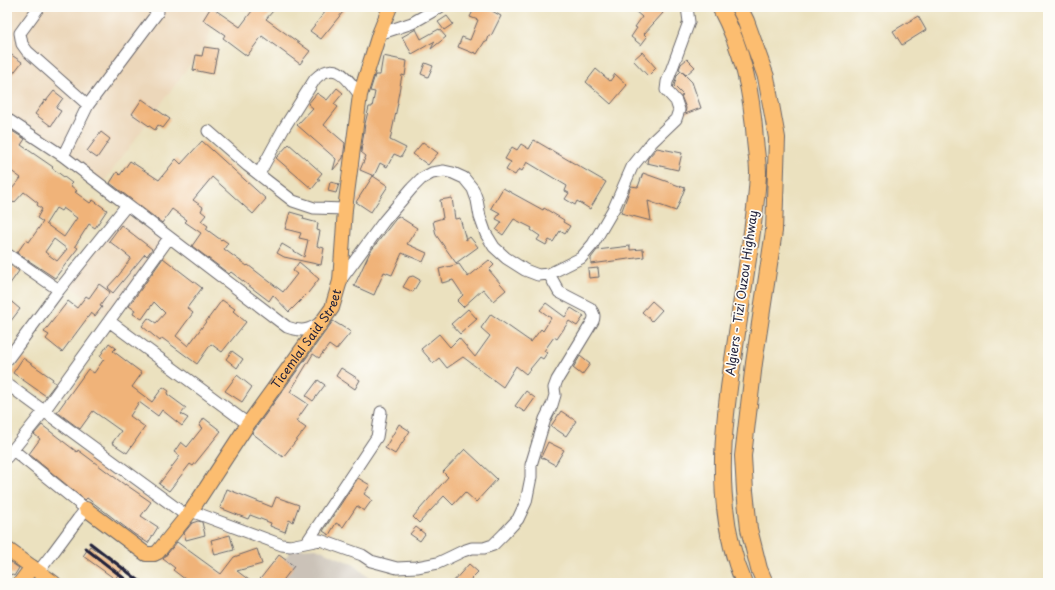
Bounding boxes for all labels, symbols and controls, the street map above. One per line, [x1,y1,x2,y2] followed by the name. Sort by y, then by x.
[720,209,762,377] street label: Algiers - Tizi Ouzou Highway
[266,287,345,392] street label: Ticemlal Said Street

